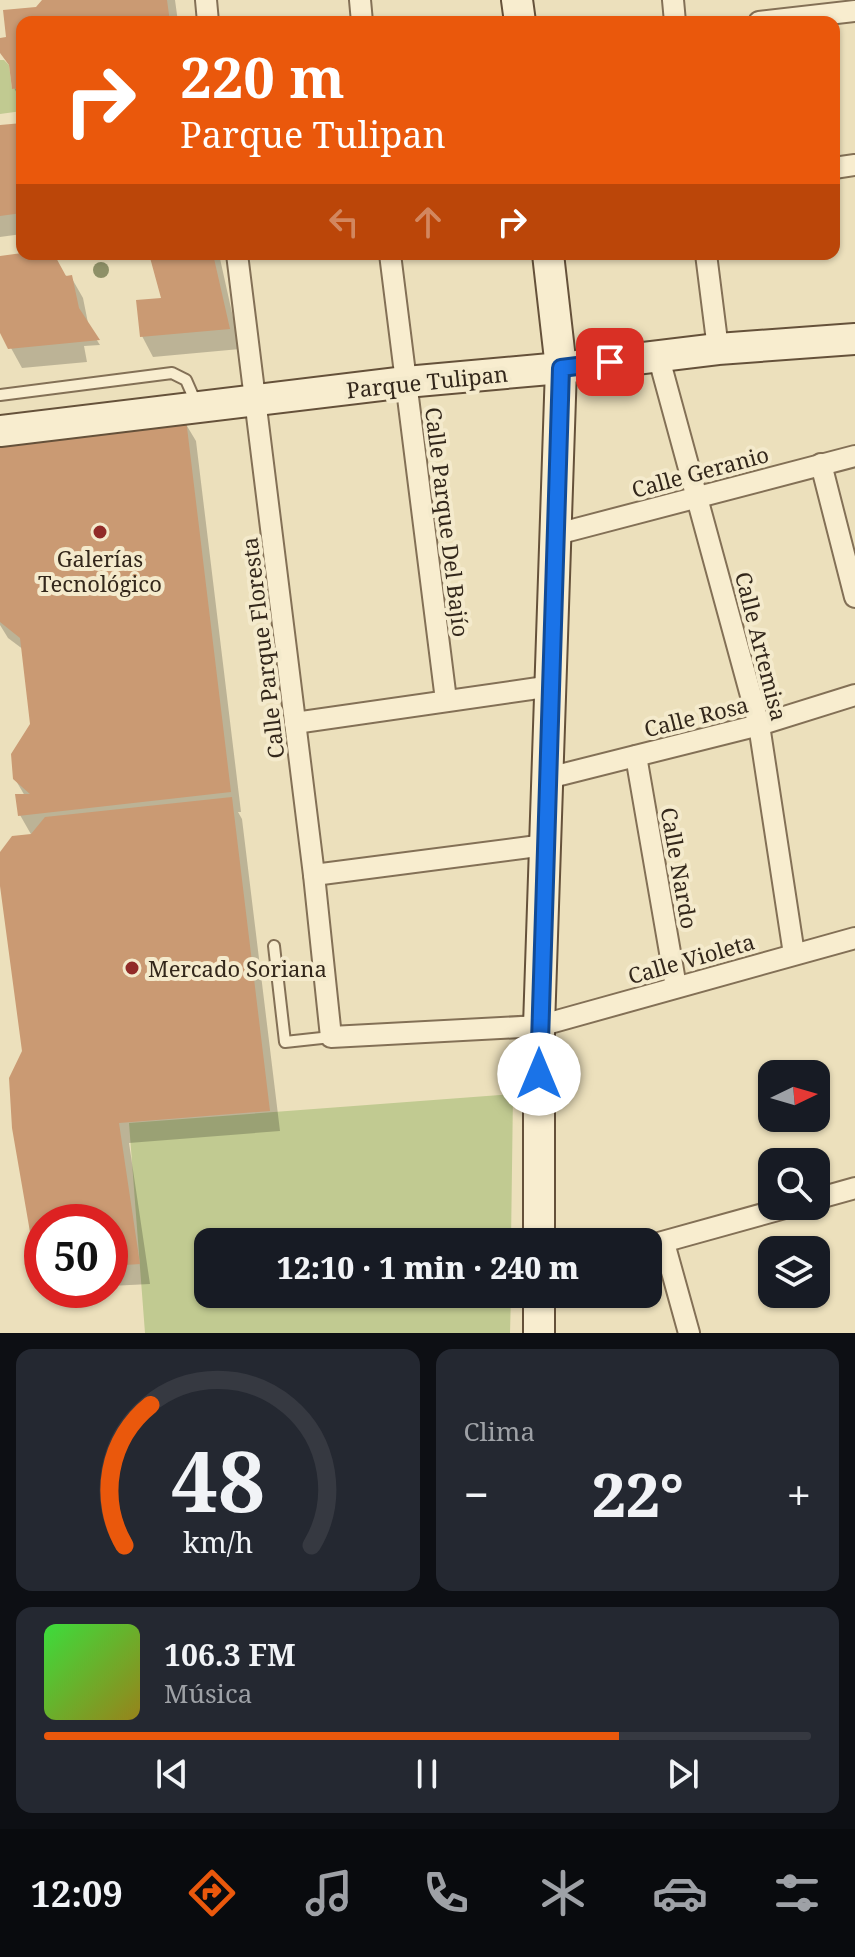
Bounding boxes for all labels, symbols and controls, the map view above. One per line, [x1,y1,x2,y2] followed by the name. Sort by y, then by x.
[180,38,345,114] text: 220 m
[48,48,152,152] icon: right
[180,110,446,159] text: Parque Tulipan
[322,200,366,244] icon: left
[406,200,450,244] icon: ahead
[490,200,534,244] icon: right
[576,328,644,396] pin
[588,340,632,384] icon: arrive
[345,358,509,404] street label: Parque Tulipan
[419,405,477,639] street label: Calle Parque Del Bajío
[628,438,772,504] street label: Calle Geranio
[91,523,109,541] marker: Galerías Tecnológico
[234,536,290,760] street label: Calle Parque Floresta
[38,543,162,598] place label: Galerías Tecnológico
[729,568,795,724] street label: Calle Artemisa
[641,689,751,743] street label: Calle Rosa
[655,805,705,931] street label: Calle Nardo
[624,926,758,990] street label: Calle Violeta
[148,953,327,983] place label: Mercado Soriana
[123,959,141,977] marker: Mercado Soriana
[497,1032,581,1116] position arrow
[758,1060,830,1132] north arrow
[758,1060,830,1308] map controls
[758,1148,830,1220] button: search
[24,1204,128,1308] speed limit sign: 50
[758,1236,830,1308] button: layers
[277,1247,579,1288] text: 12:10 · 1 min · 240 m
[464,1413,535,1449] text: Clima
[171,1423,265,1536] text: 48
[592,1453,684,1535] text: 22°
[464,1464,489,1524] text: −
[786,1464,811,1524] text: +
[183,1522,253,1561] text: km/h
[164,1634,296,1675] text: 106.3 FM
[164,1675,252,1711] text: Música
[150,1752,194,1796] icon: previous
[405,1752,449,1796] icon: pause
[661,1752,705,1796] icon: next
[184,1865,240,1921] icon: directions
[301,1865,357,1921] icon: music
[418,1865,474,1921] icon: phone
[535,1865,591,1921] icon: climate
[652,1865,708,1921] icon: car
[769,1865,825,1921] icon: filters
[30,1869,123,1918] text: 12:09

